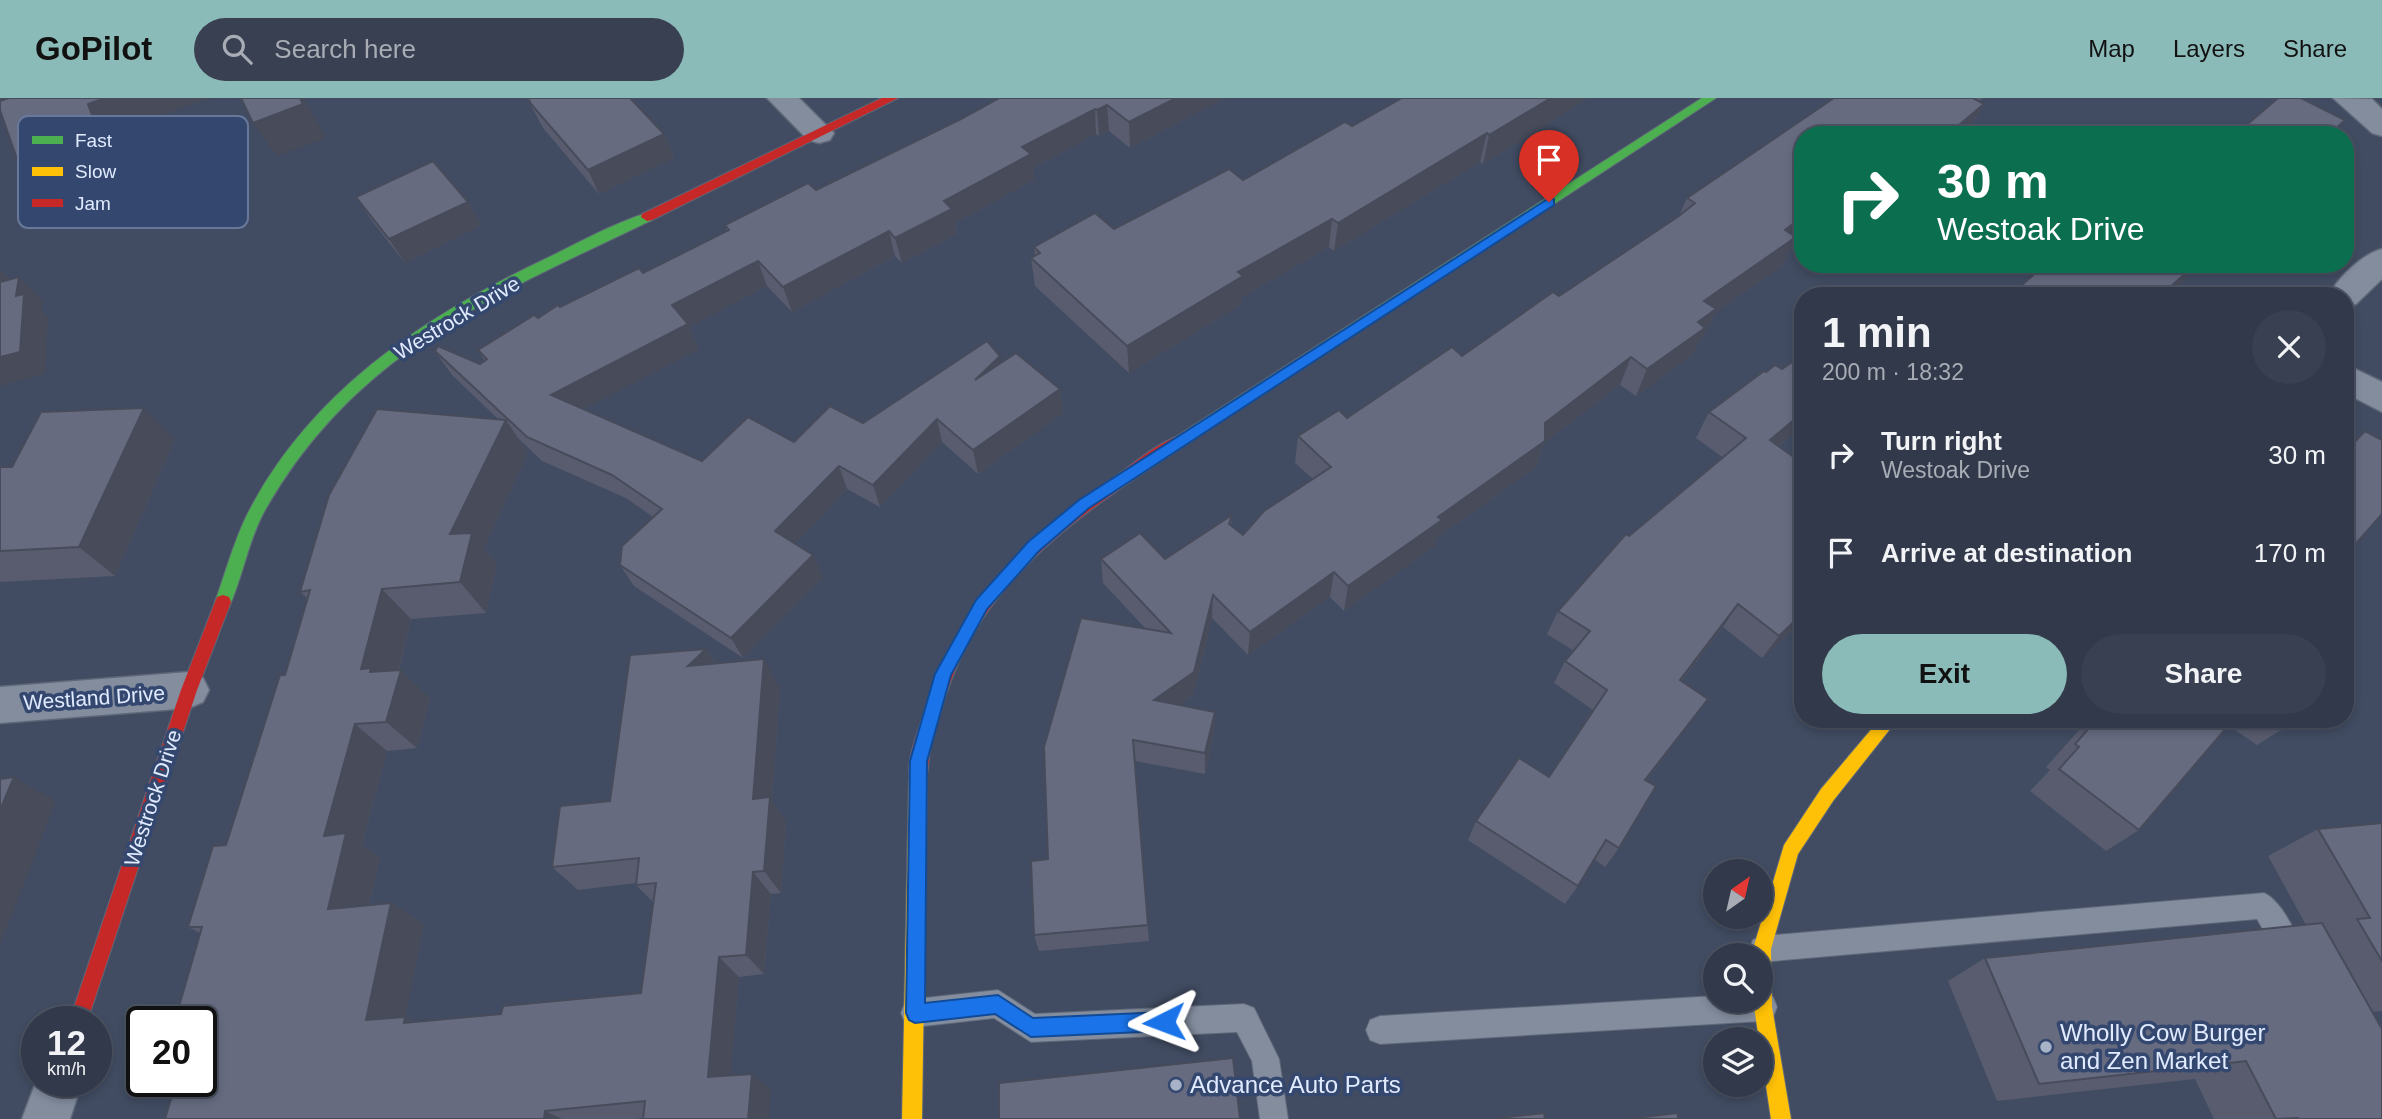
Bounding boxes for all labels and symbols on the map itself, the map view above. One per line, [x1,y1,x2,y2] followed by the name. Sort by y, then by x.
[18,116,248,228] legend
[75,130,113,151] text: Fast
[1519,130,1579,202] pin
[75,161,116,182] text: Slow
[75,193,111,214] text: Jam
[390,271,524,364] street label: Westrock Drive
[22,681,166,714] street label: Westland Drive
[120,727,185,869] street label: Westrock Drive
[1703,859,1773,929] north arrow
[1127,985,1201,1059] position arrow
[126,1006,217,1097] speed limit sign: 20
[2060,1019,2265,1074] place label: Wholly Cow Burger and Zen Market
[2038,1039,2054,1055] marker: Wholly Cow Burger and Zen Market
[1190,1071,1401,1098] place label: Advance Auto Parts
[1168,1077,1184,1093] marker: Advance Auto Parts

